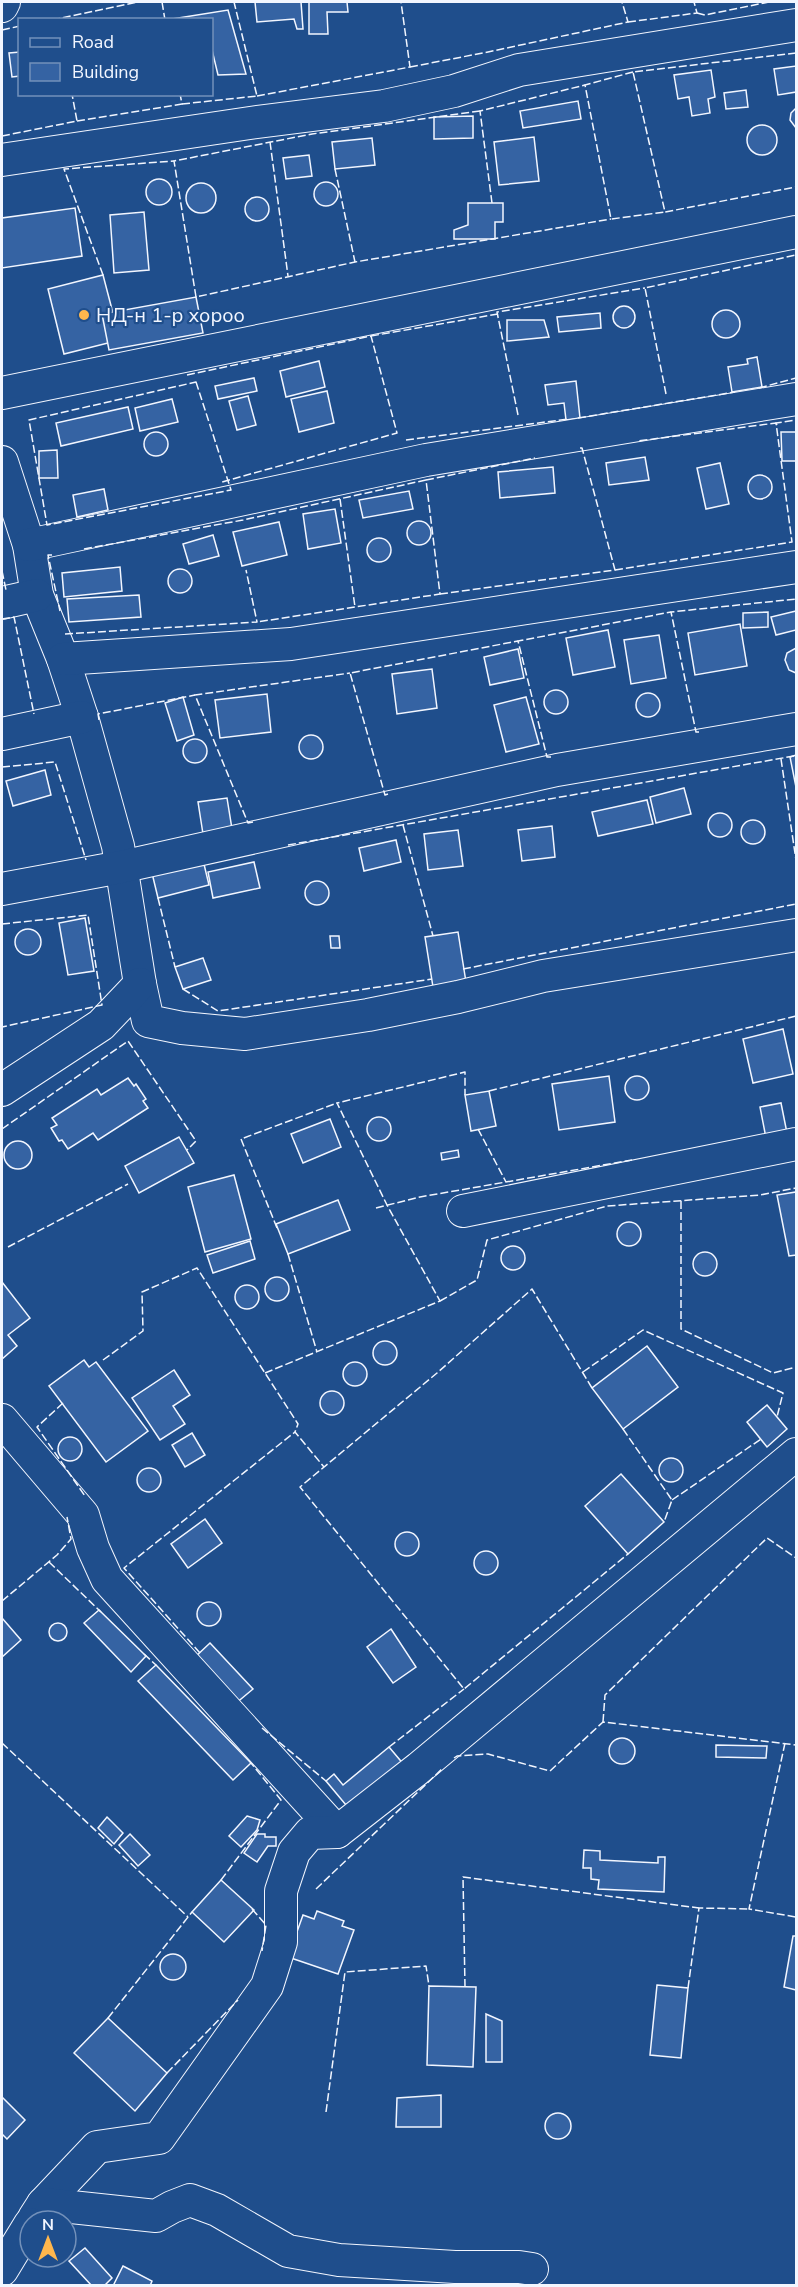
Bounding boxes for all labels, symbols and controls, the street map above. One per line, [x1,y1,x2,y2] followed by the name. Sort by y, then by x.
[18,18,213,96] legend
[72,30,114,54] text: Road
[72,60,139,84] text: Building
[96,302,245,329] place label: НД-н 1-р хороо
[77,308,91,322] marker: НД-н 1-р хороо
[18,2209,78,2269] north arrow
[42,2214,54,2236] text: N

